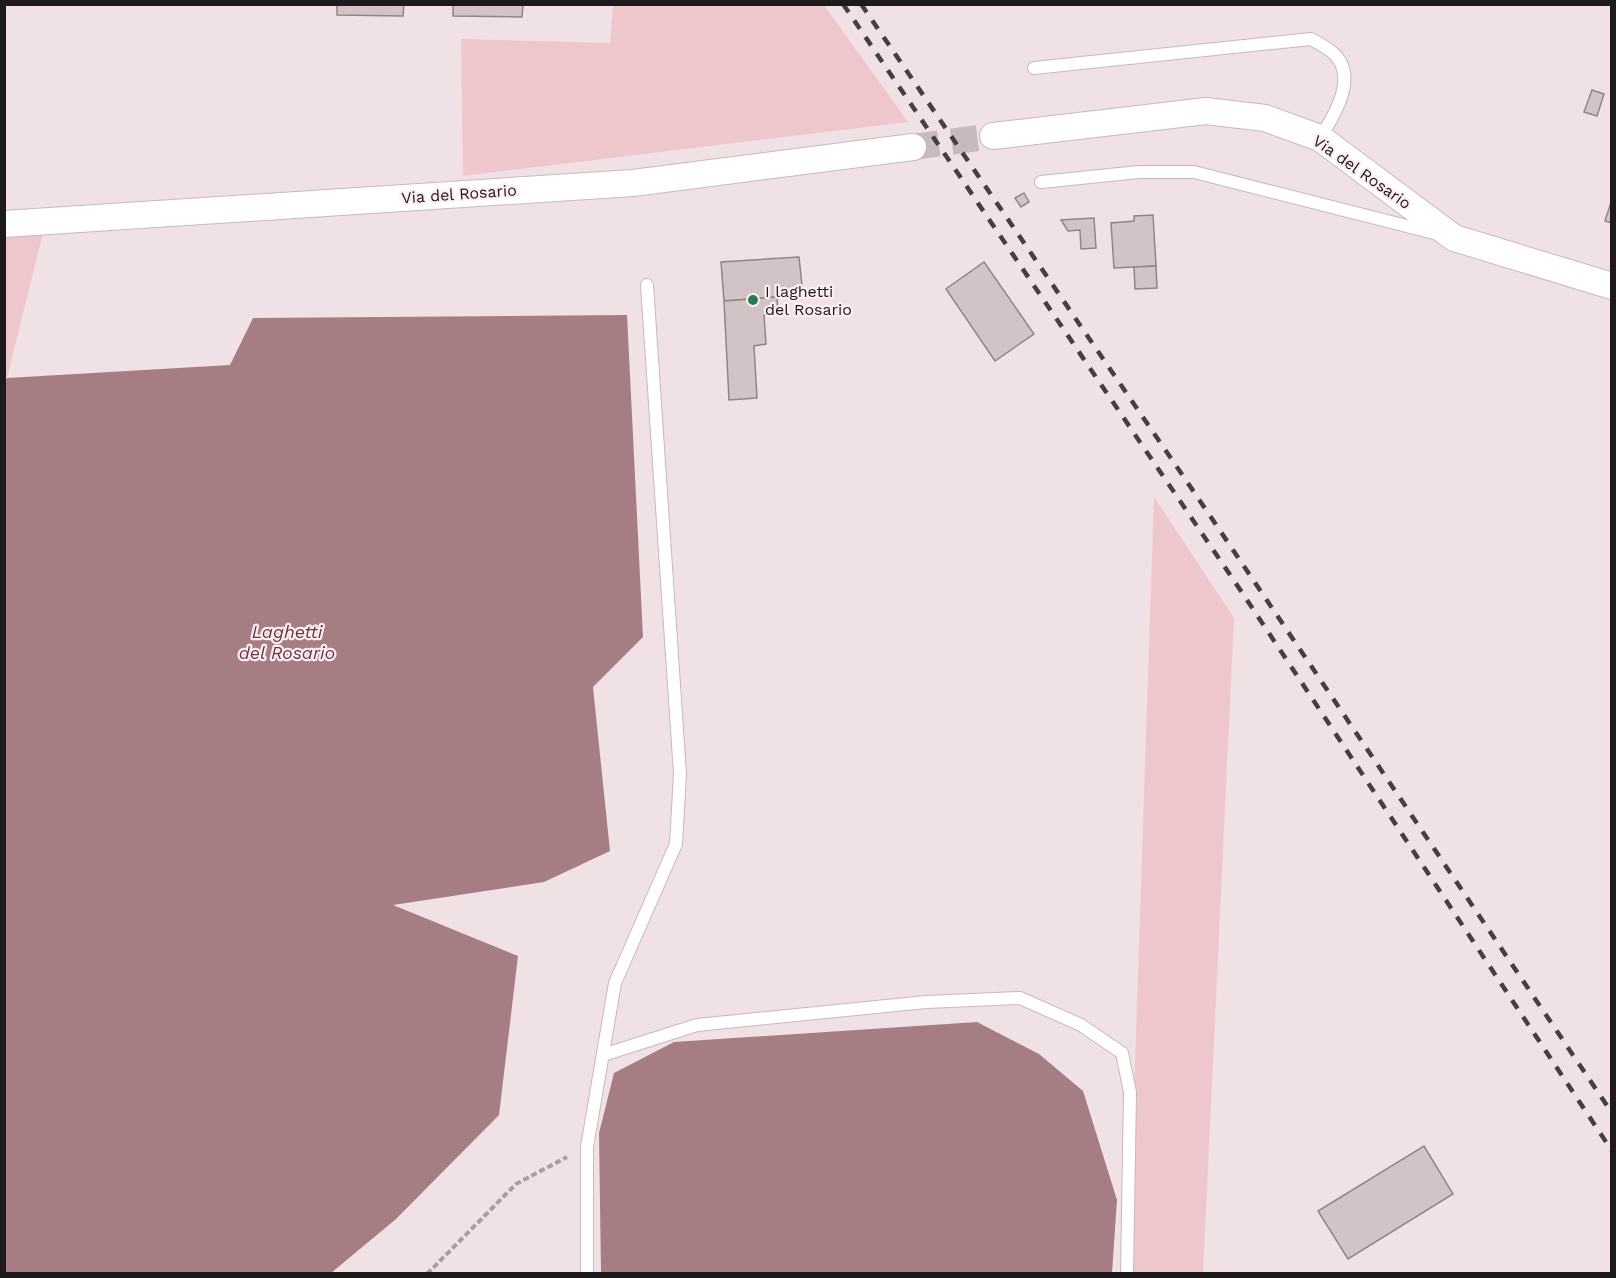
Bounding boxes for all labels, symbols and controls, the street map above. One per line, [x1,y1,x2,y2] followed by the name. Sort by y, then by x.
[1309,131,1415,213] street label: Via del Rosario
[401,180,517,208] street label: Via del Rosario
[765,282,852,319] place label: I laghetti del Rosario
[746,293,760,307] marker: I laghetti del Rosario
[239,621,335,663] water label: Laghetti del Rosario

